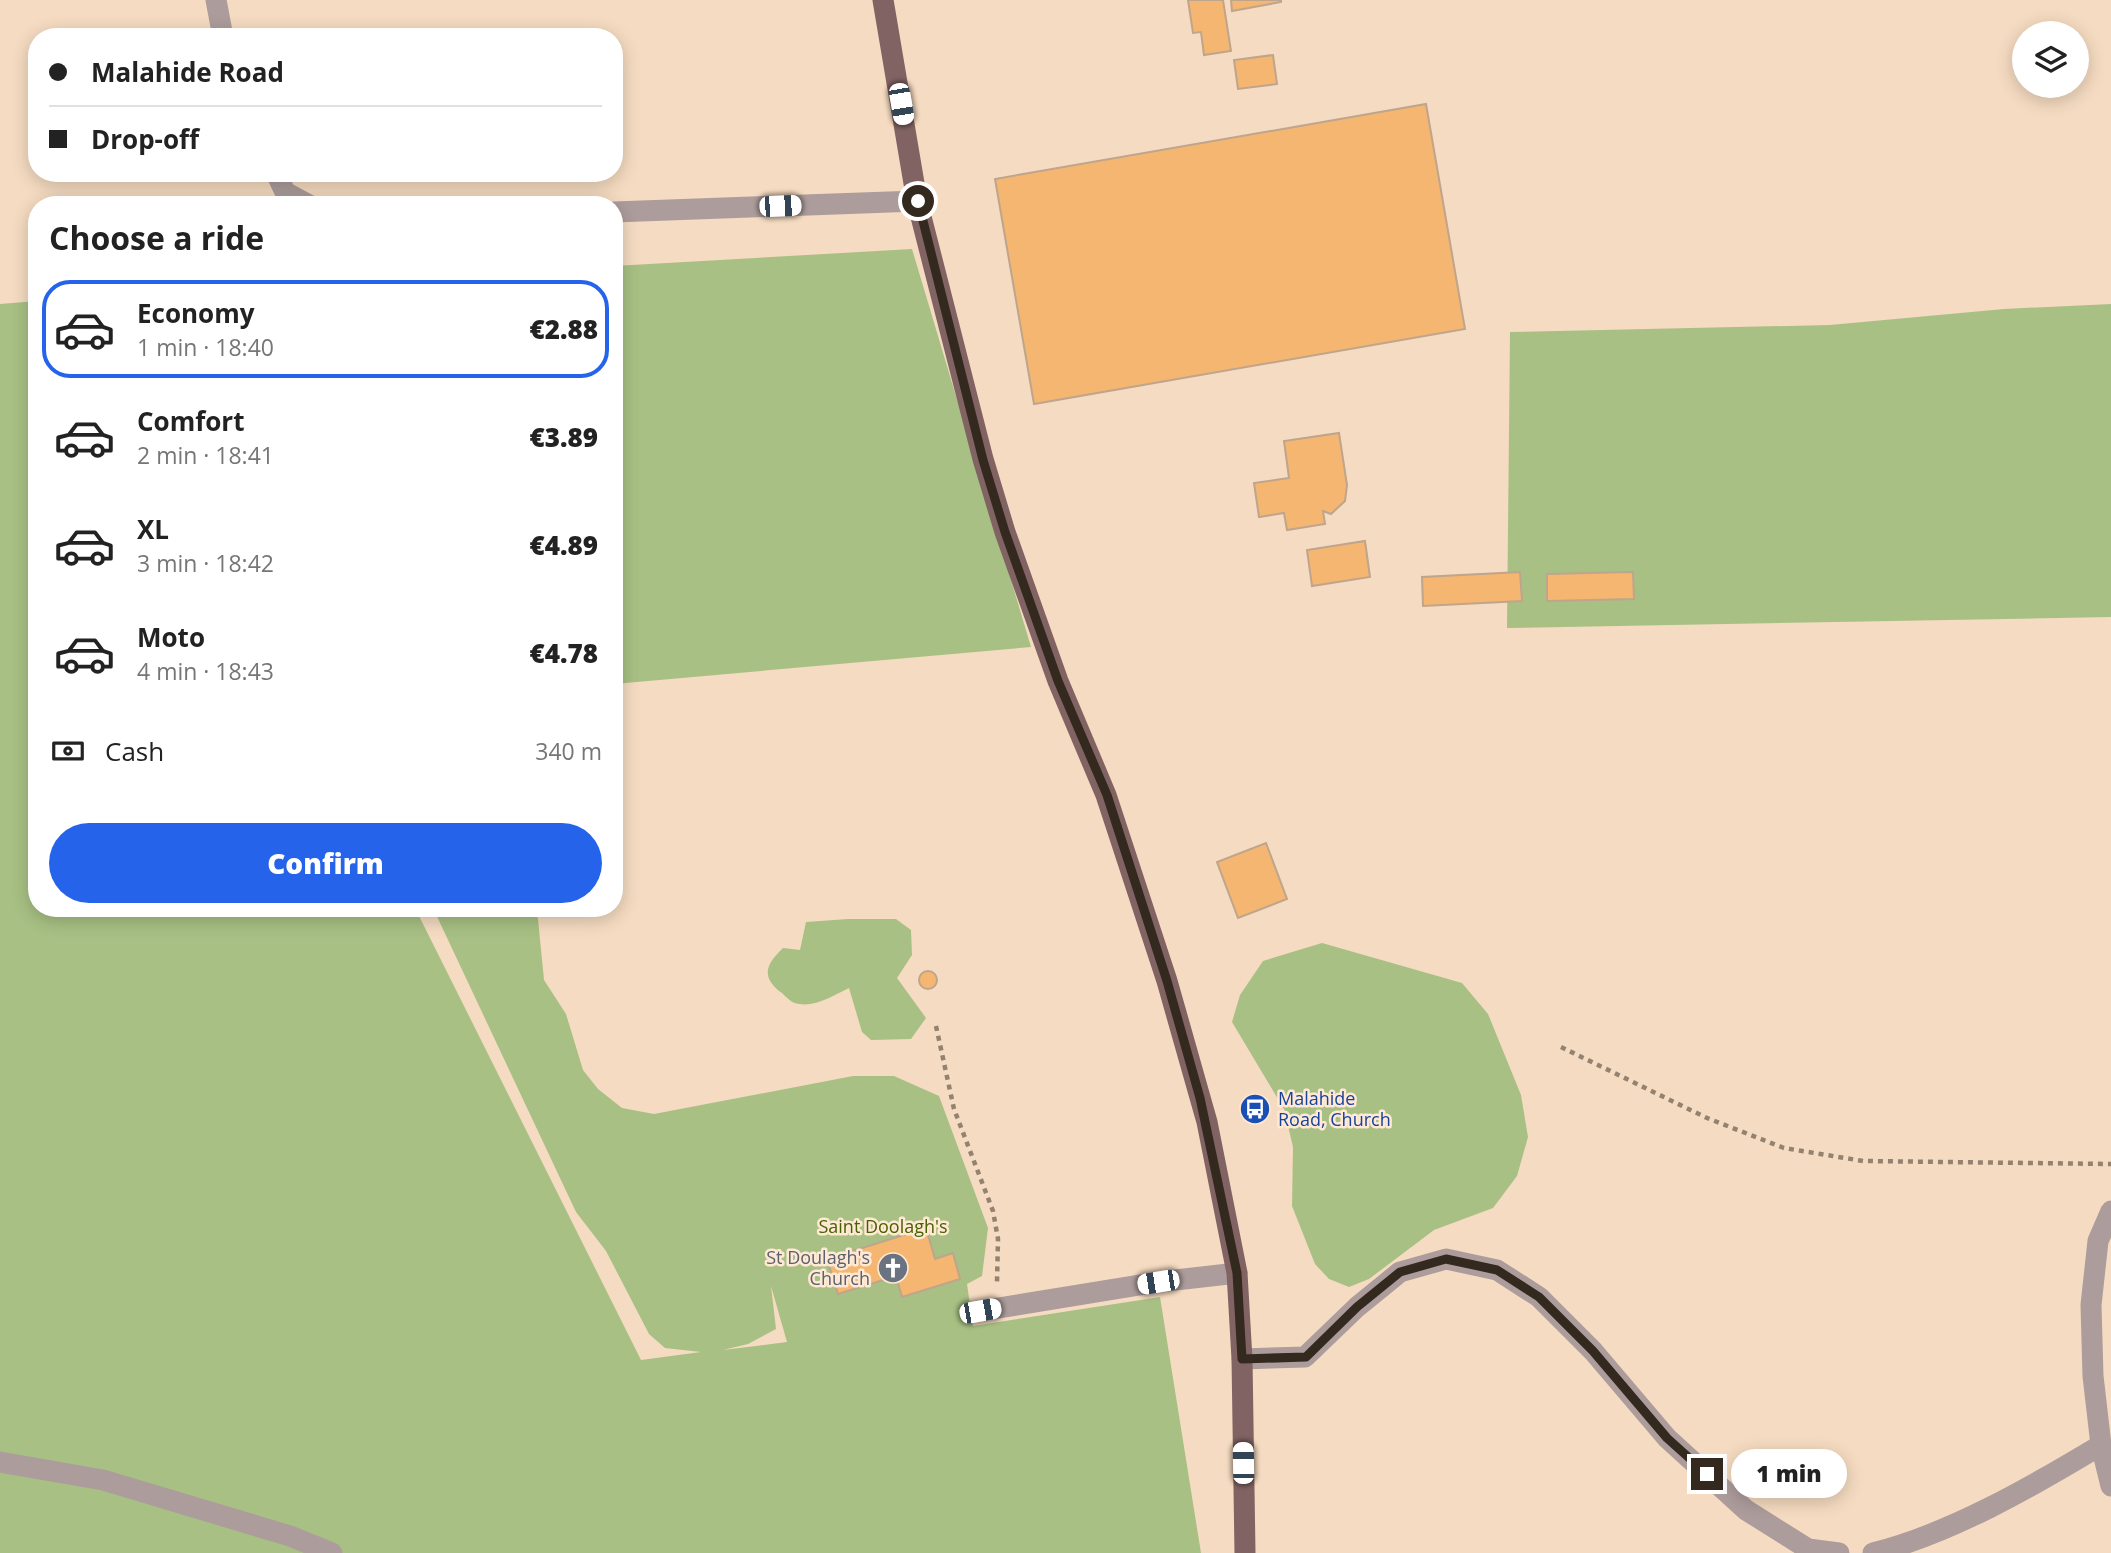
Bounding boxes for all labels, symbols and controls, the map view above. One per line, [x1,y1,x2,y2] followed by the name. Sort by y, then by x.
[2012,21,2089,98] map controls
[2012,21,2089,98] button: layers
[91,54,284,90] text: Malahide Road
[888,81,915,127] car
[91,121,199,157] text: Drop-off
[902,185,934,217] route start
[759,195,802,217] car
[49,216,264,259] text: Choose a ride
[137,295,255,331] text: Economy
[53,298,116,361] icon: car
[530,311,598,347] text: €2.88
[137,331,274,363] text: 1 min · 18:40
[137,403,244,439] text: Comfort
[53,406,116,469] icon: car
[530,419,598,455] text: €3.89
[137,439,274,471] text: 2 min · 18:41
[137,511,169,547] text: XL
[53,514,116,577] icon: car
[530,527,598,563] text: €4.89
[137,547,274,579] text: 3 min · 18:42
[137,619,205,655] text: Moto
[53,622,116,685] icon: car
[530,635,598,671] text: €4.78
[137,655,274,687] text: 4 min · 18:43
[49,732,87,770] icon: cash
[105,733,164,769] text: Cash
[535,735,602,767] text: 340 m
[49,823,602,903] button: Confirm
[1278,1086,1391,1131] place label: Malahide Road, Church
[1238,1092,1272,1126] bus stop icon: Malahide Road, Church
[818,1214,948,1238] park label: Saint Doolagh's
[766,1245,870,1290] place label: St Doulagh's Church
[876,1251,910,1285] church icon: St Doulagh's Church
[1136,1268,1181,1296] car
[958,1297,1003,1325] car
[1233,1442,1254,1484] car
[1732,1450,1847,1498] callout: 1 min
[1756,1457,1822,1489] text: 1 min
[1691,1458,1723,1490] route end

